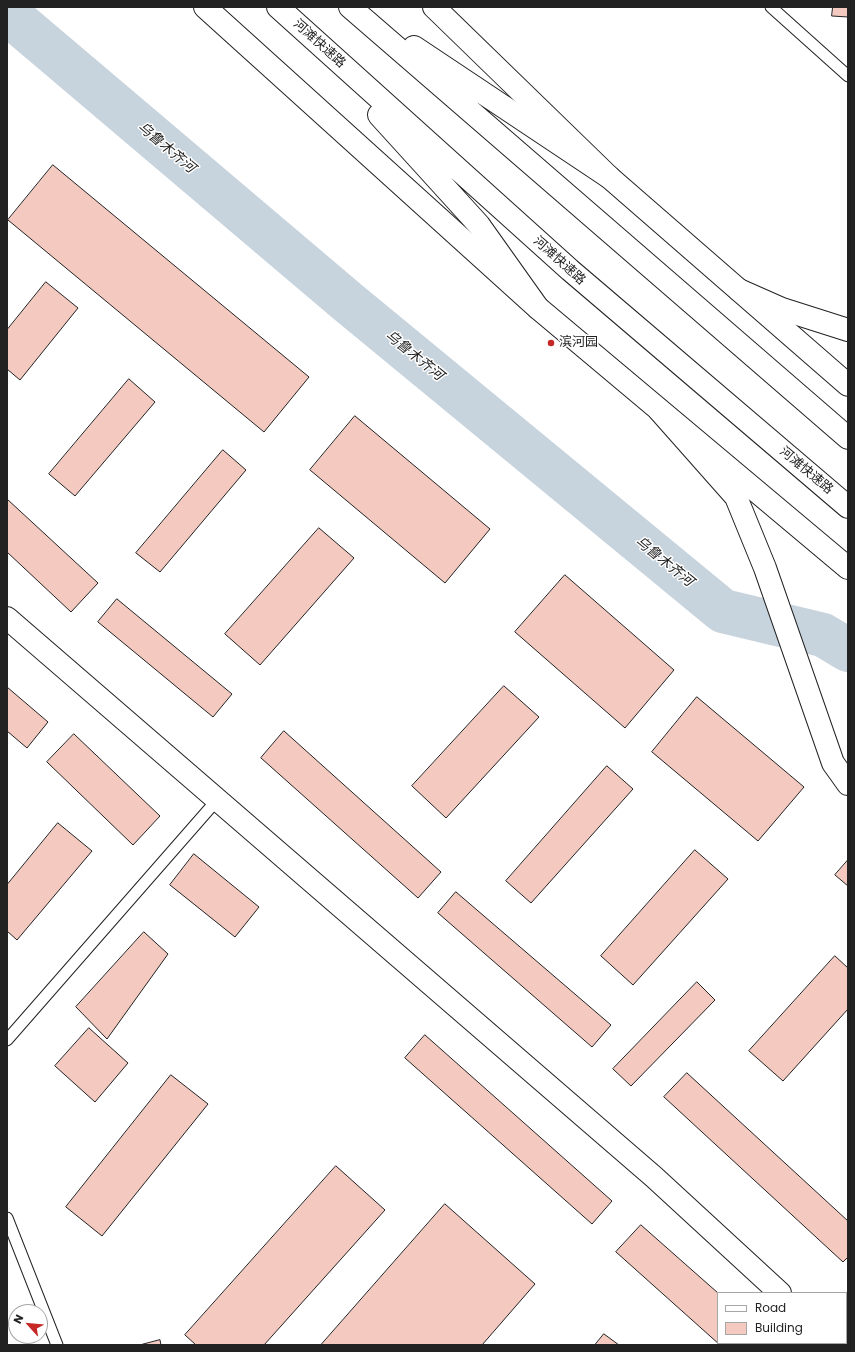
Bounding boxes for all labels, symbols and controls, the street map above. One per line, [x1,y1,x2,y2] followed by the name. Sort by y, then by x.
[290,16,348,72] street label: 河滩快速路
[134,119,198,177] water label: 乌鲁木齐河
[530,233,588,289] street label: 河滩快速路
[382,327,446,385] water label: 乌鲁木齐河
[559,335,598,351] place label: 滨河园
[546,338,556,348] marker: 滨河园
[776,444,836,498] street label: 河滩快速路
[632,533,696,591] water label: 乌鲁木齐河
[717,1292,847,1344] legend
[755,1299,786,1316] text: Road
[8,1304,48,1344] north arrow
[9,1312,27,1326] text: N
[755,1319,803,1336] text: Building

